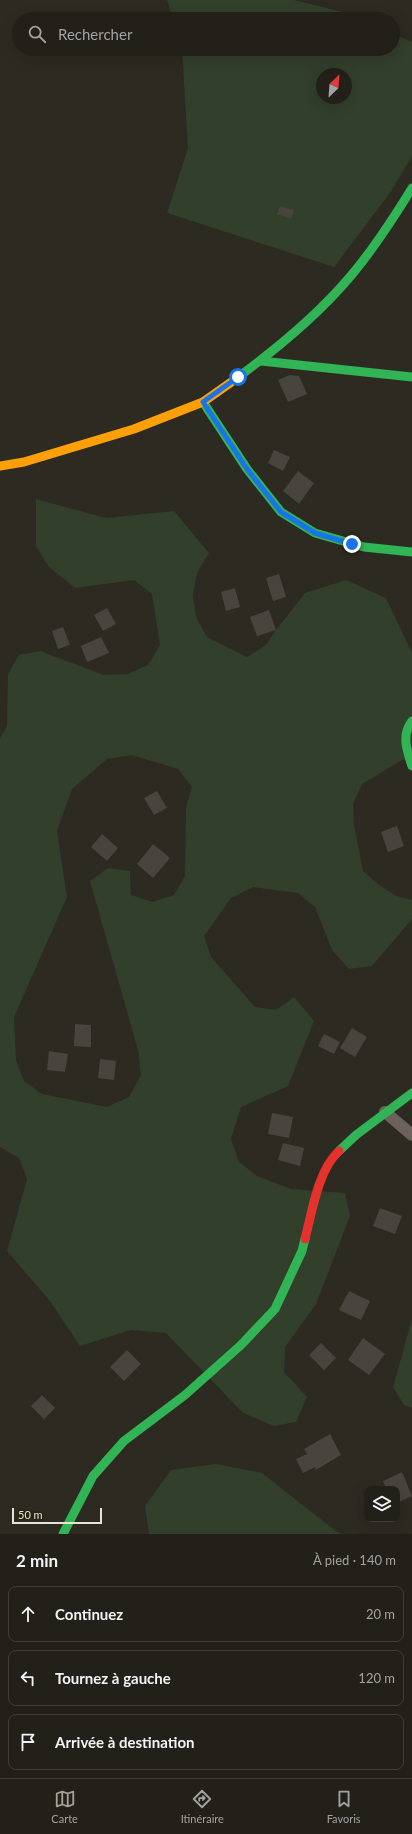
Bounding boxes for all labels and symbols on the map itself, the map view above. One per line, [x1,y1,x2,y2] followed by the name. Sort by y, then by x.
[316,68,352,104] north arrow
[229,368,247,386] route start
[343,535,361,553] route end
[12,1506,102,1525] scale bar

